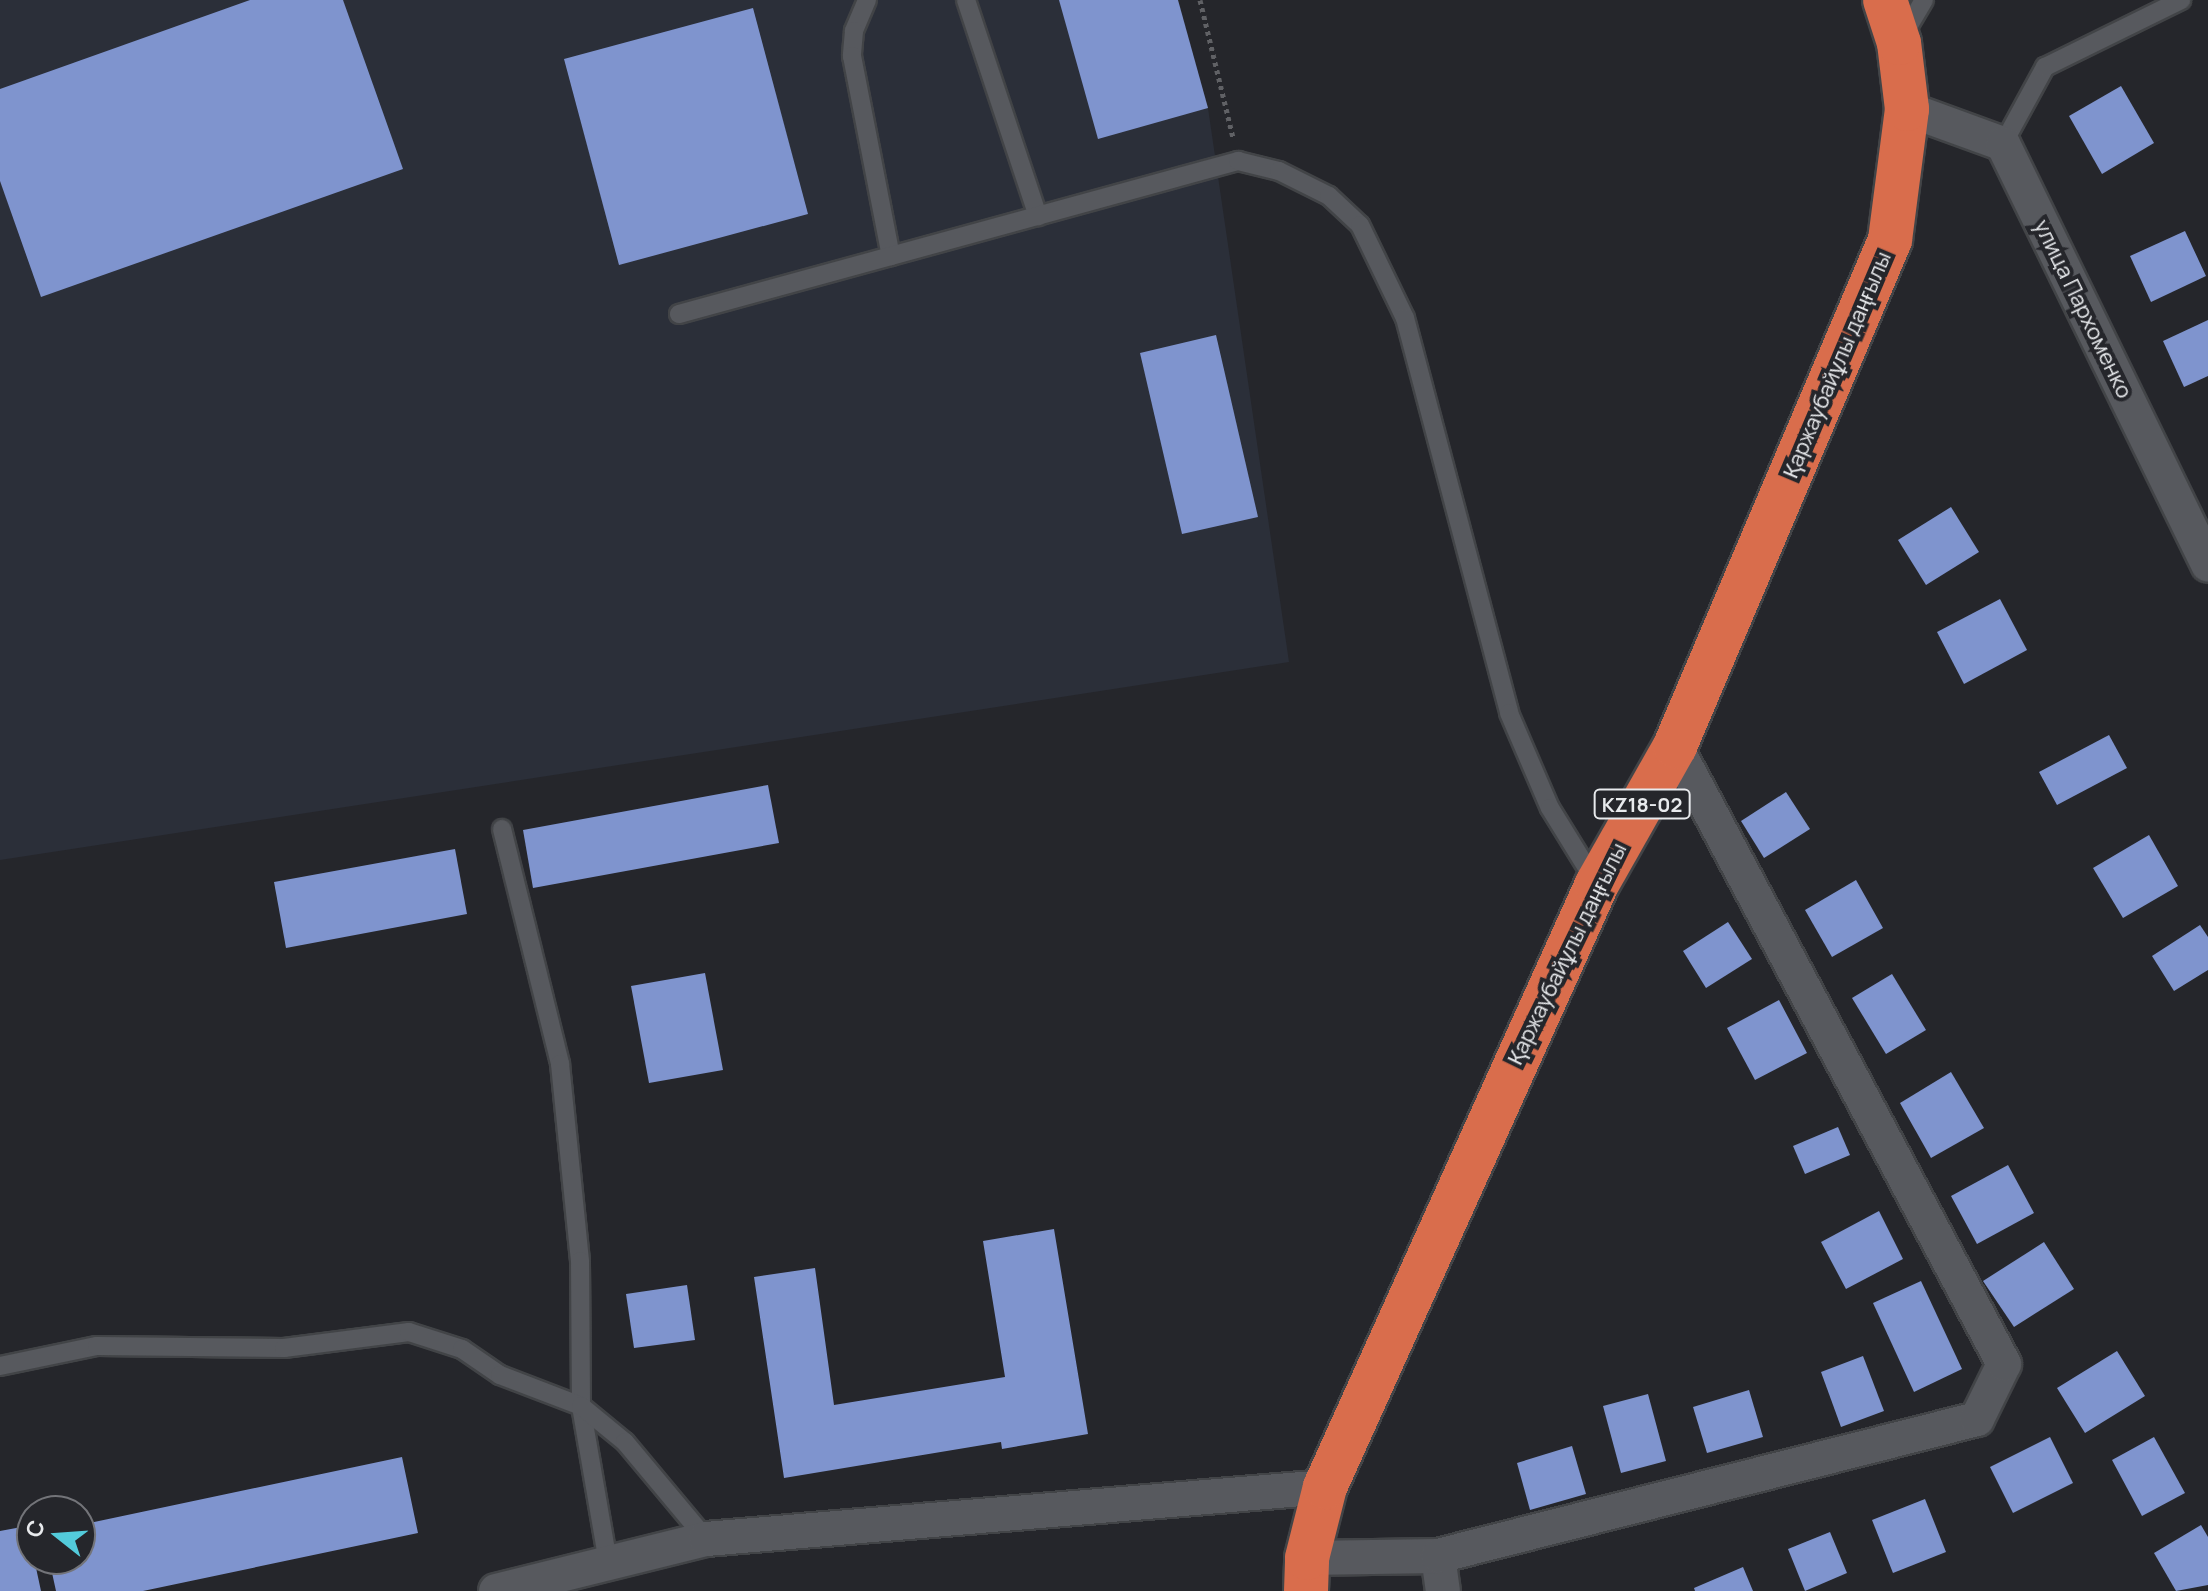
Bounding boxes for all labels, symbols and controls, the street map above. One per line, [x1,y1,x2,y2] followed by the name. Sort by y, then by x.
[2028,215,2138,403] street label: улица Пархоменко
[1777,248,1897,482] street label: Қаржаубайұлы даңғылы
[1592,788,1692,820] road number: KZ18-02
[1502,839,1632,1069] street label: Қаржаубайұлы даңғылы
[16,1495,96,1575] north arrow
[18,1516,52,1541] text: С

